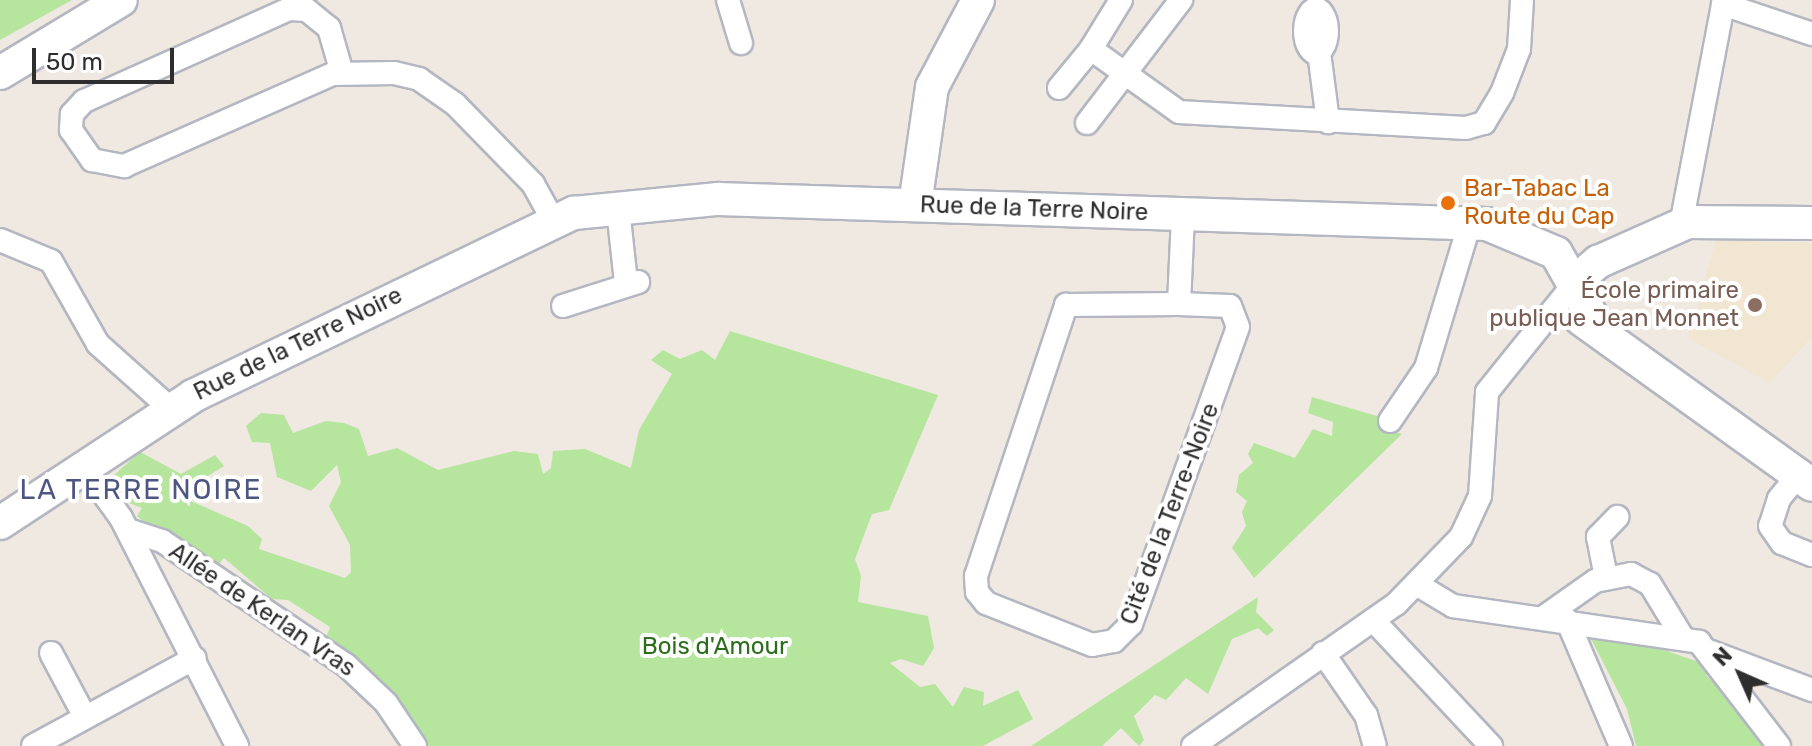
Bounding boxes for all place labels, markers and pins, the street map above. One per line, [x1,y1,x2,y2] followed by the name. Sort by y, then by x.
[1464,175,1615,231] place label: Bar-Tabac La Route du Cap
[1439,194,1457,212] marker: Bar-Tabac La Route du Cap
[1489,277,1739,333] place label: École primaire publique Jean Monnet
[1746,296,1764,314] marker: École primaire publique Jean Monnet

